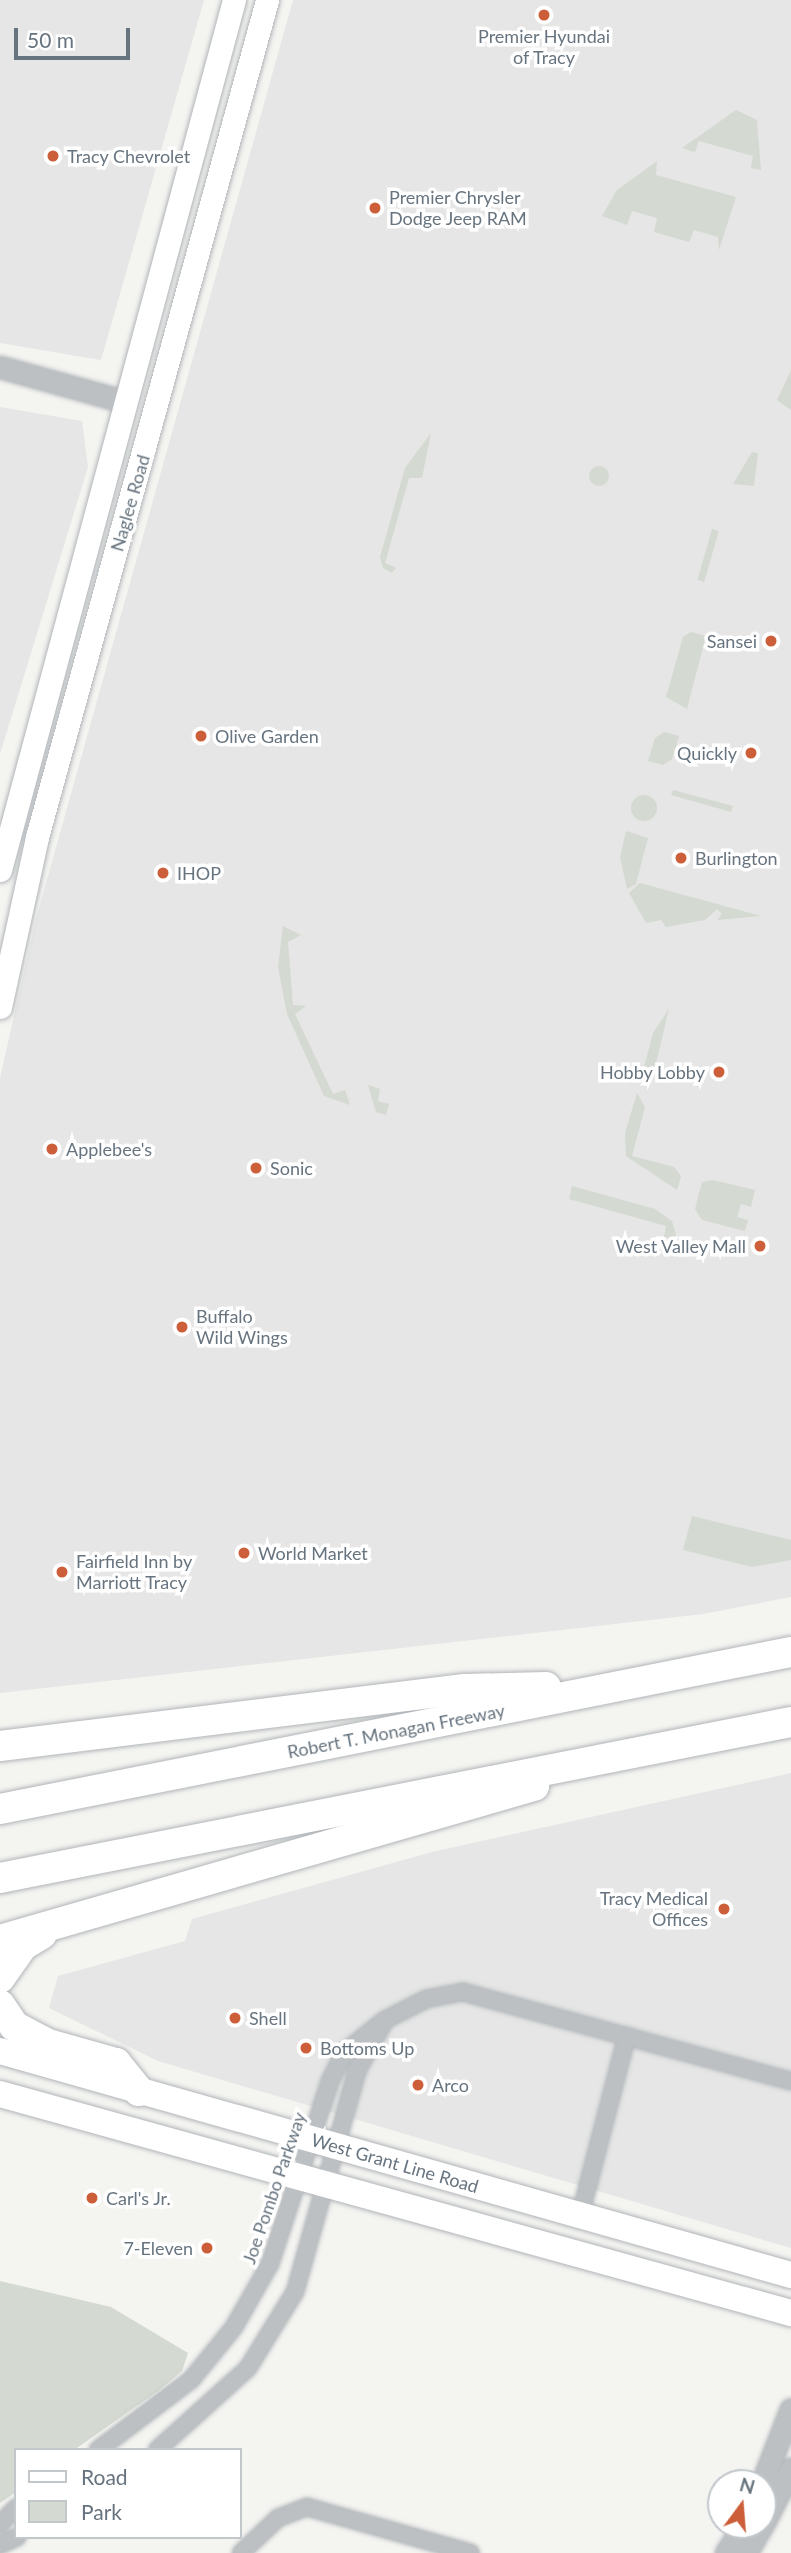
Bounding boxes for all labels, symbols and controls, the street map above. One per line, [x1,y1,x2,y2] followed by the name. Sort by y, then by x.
[536,7,552,23] marker: Premier Hyundai of Tracy
[18,14,133,58] scale bar
[478,26,610,68] place label: Premier Hyundai of Tracy
[27,27,74,52] text: 50 m
[67,145,191,167] place label: Tracy Chevrolet
[45,148,61,164] marker: Tracy Chevrolet
[389,187,527,230] place label: Premier Chrysler Dodge Jeep RAM
[367,200,383,216] marker: Premier Chrysler Dodge Jeep RAM
[106,452,154,554] street label: Naglee Road
[707,630,757,652] place label: Sansei
[763,633,779,649] marker: Sansei
[215,725,319,747] place label: Olive Garden
[193,728,209,744] marker: Olive Garden
[677,742,737,764] place label: Quickly
[743,745,759,761] marker: Quickly
[695,847,778,869] place label: Burlington
[673,850,689,866] marker: Burlington
[177,862,221,884] place label: IHOP
[155,865,171,881] marker: IHOP
[600,1061,705,1083] place label: Hobby Lobby
[711,1064,727,1080] marker: Hobby Lobby
[66,1138,152,1160] place label: Applebee's
[44,1141,60,1157] marker: Applebee's
[270,1157,313,1179] place label: Sonic
[248,1160,264,1176] marker: Sonic
[615,1235,746,1257] place label: West Valley Mall
[752,1238,768,1254] marker: West Valley Mall
[196,1306,288,1348] place label: Buffalo Wild Wings
[174,1319,190,1335] marker: Buffalo Wild Wings
[258,1542,368,1564] place label: World Market
[236,1545,252,1561] marker: World Market
[76,1551,192,1594] place label: Fairfield Inn by Marriott Tracy
[54,1564,70,1580] marker: Fairfield Inn by Marriott Tracy
[285,1699,507,1763] street label: Robert T. Monagan Freeway
[599,1888,708,1930] place label: Tracy Medical Offices
[714,1899,734,1919] marker: Tracy Medical Offices
[249,2007,287,2029] place label: Shell
[227,2010,243,2026] marker: Shell
[320,2037,414,2059] place label: Bottoms Up
[298,2040,314,2056] marker: Bottoms Up
[432,2074,469,2096] place label: Arco
[410,2077,426,2093] marker: Arco
[238,2109,310,2267] street label: Joe Pombo Parkway
[309,2129,481,2197] street label: West Grant Line Road
[106,2187,171,2209] place label: Carl's Jr.
[84,2190,100,2206] marker: Carl's Jr.
[123,2237,193,2259] place label: 7-Eleven
[199,2240,215,2256] marker: 7-Eleven
[14,2448,242,2539] legend
[81,2464,128,2489] text: Road
[707,2469,777,2539] north arrow
[737,2472,758,2498] text: N
[81,2499,122,2524] text: Park

